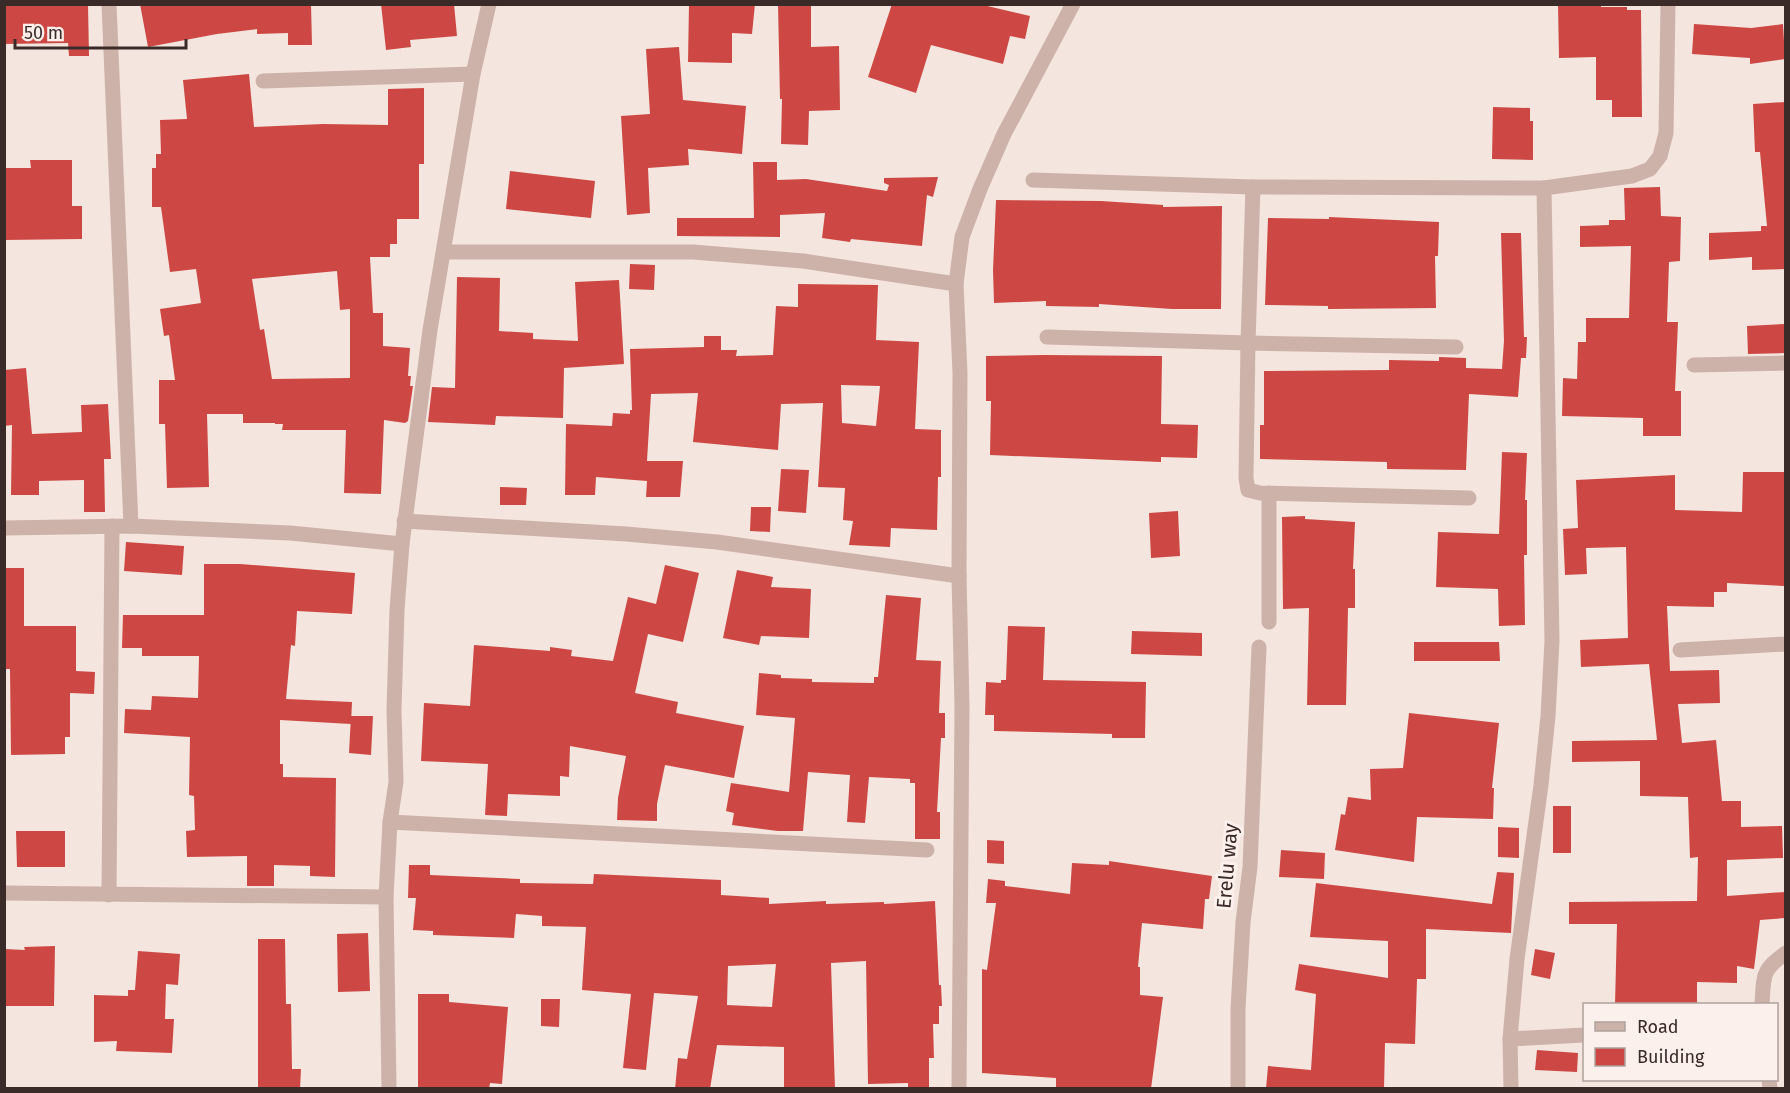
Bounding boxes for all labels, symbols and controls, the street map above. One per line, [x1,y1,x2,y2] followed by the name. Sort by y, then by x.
[15,12,186,50] scale bar
[24,22,63,44] text: 50 m
[1211,822,1243,910] street label: Erelu way
[1583,1003,1778,1081] legend
[1637,1016,1679,1038] text: Road
[1637,1046,1705,1068] text: Building

